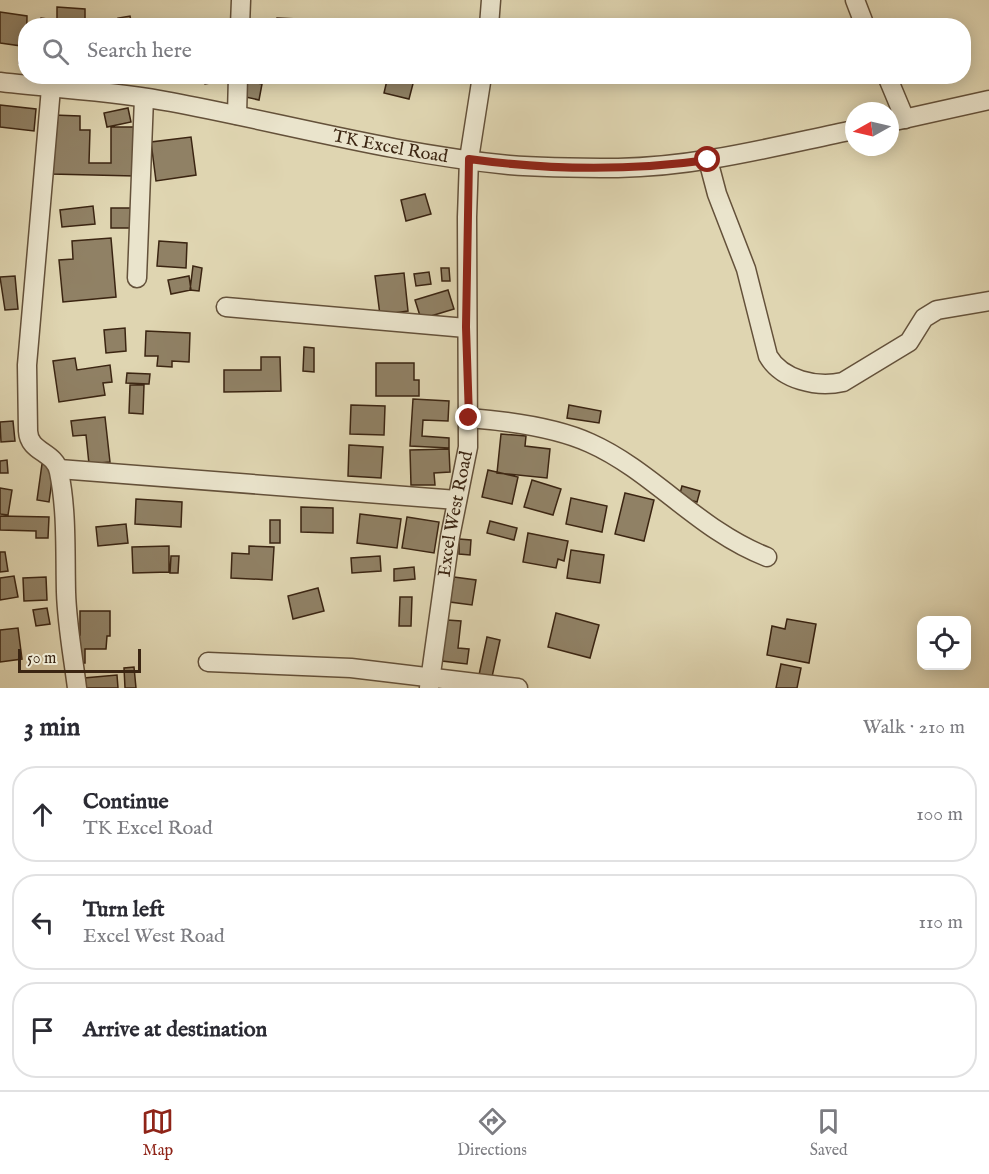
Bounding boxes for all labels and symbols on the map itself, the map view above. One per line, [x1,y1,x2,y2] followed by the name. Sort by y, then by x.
[845,102,899,156] north arrow
[331,125,450,169] street label: TK Excel Road
[694,146,720,172] route start
[455,404,481,430] route end
[433,449,478,578] street label: Excel West Road
[18,646,141,674] scale bar

